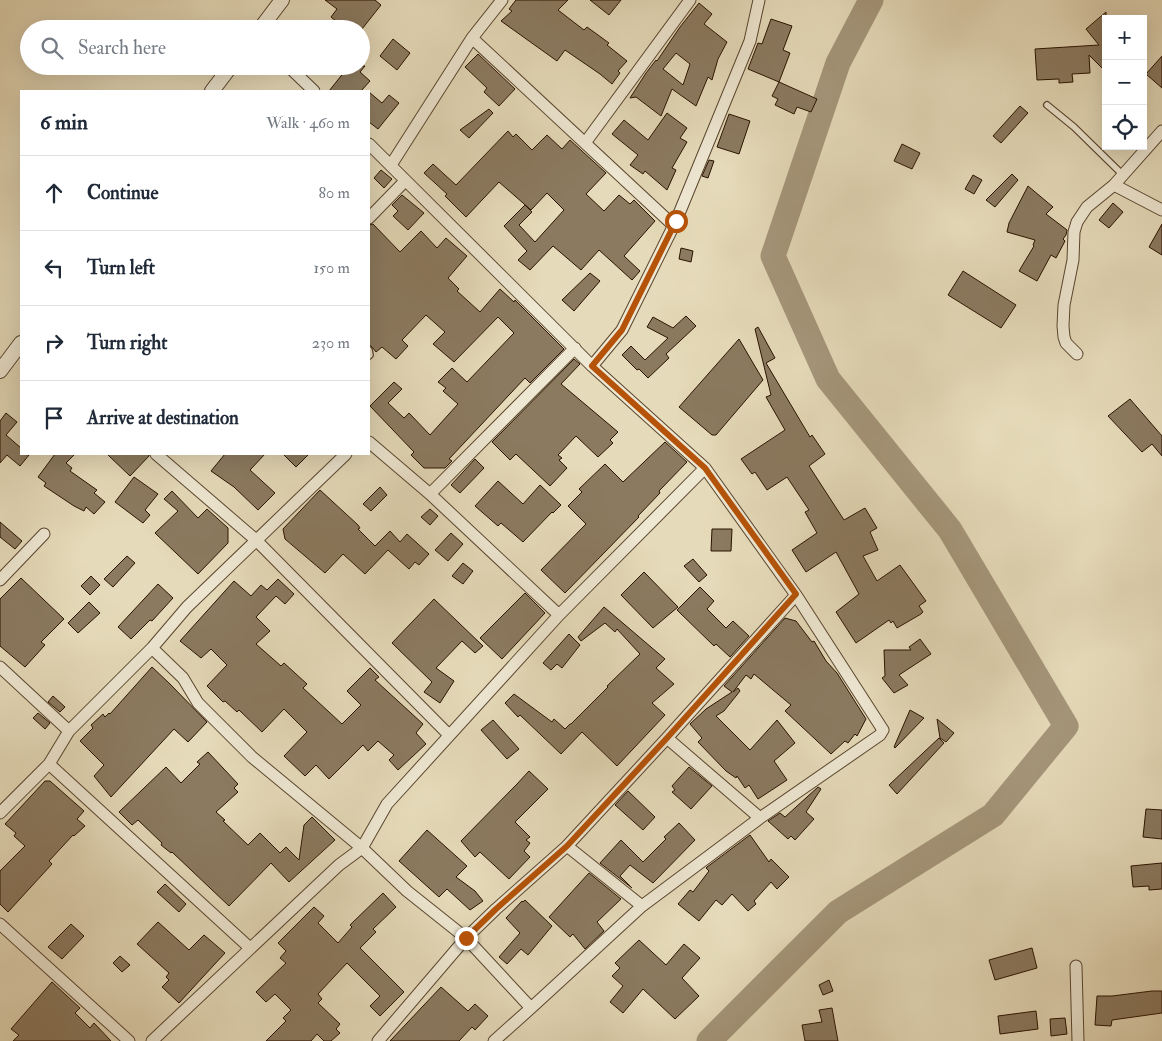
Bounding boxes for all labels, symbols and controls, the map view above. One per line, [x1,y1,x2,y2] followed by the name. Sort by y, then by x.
[1102,15,1147,150] map controls
[1102,15,1147,60] button: +
[20,20,370,75] search box
[38,34,66,62] icon: search
[78,36,166,60] text: Search here
[1102,60,1147,105] button: −
[1102,105,1147,150] button: locate
[40,109,88,136] text: 6 min
[266,113,350,133] text: Walk · 460 m
[40,179,68,207] icon: ahead
[87,181,158,205] text: Continue
[319,183,350,203] text: 80 m
[665,210,688,233] route start
[40,254,68,282] icon: left
[87,256,155,280] text: Turn left
[313,258,350,278] text: 150 m
[40,329,68,357] icon: right
[87,331,167,355] text: Turn right
[312,333,350,353] text: 230 m
[40,404,68,432] icon: arrive
[87,406,239,430] text: Arrive at destination
[455,927,478,950] route end

